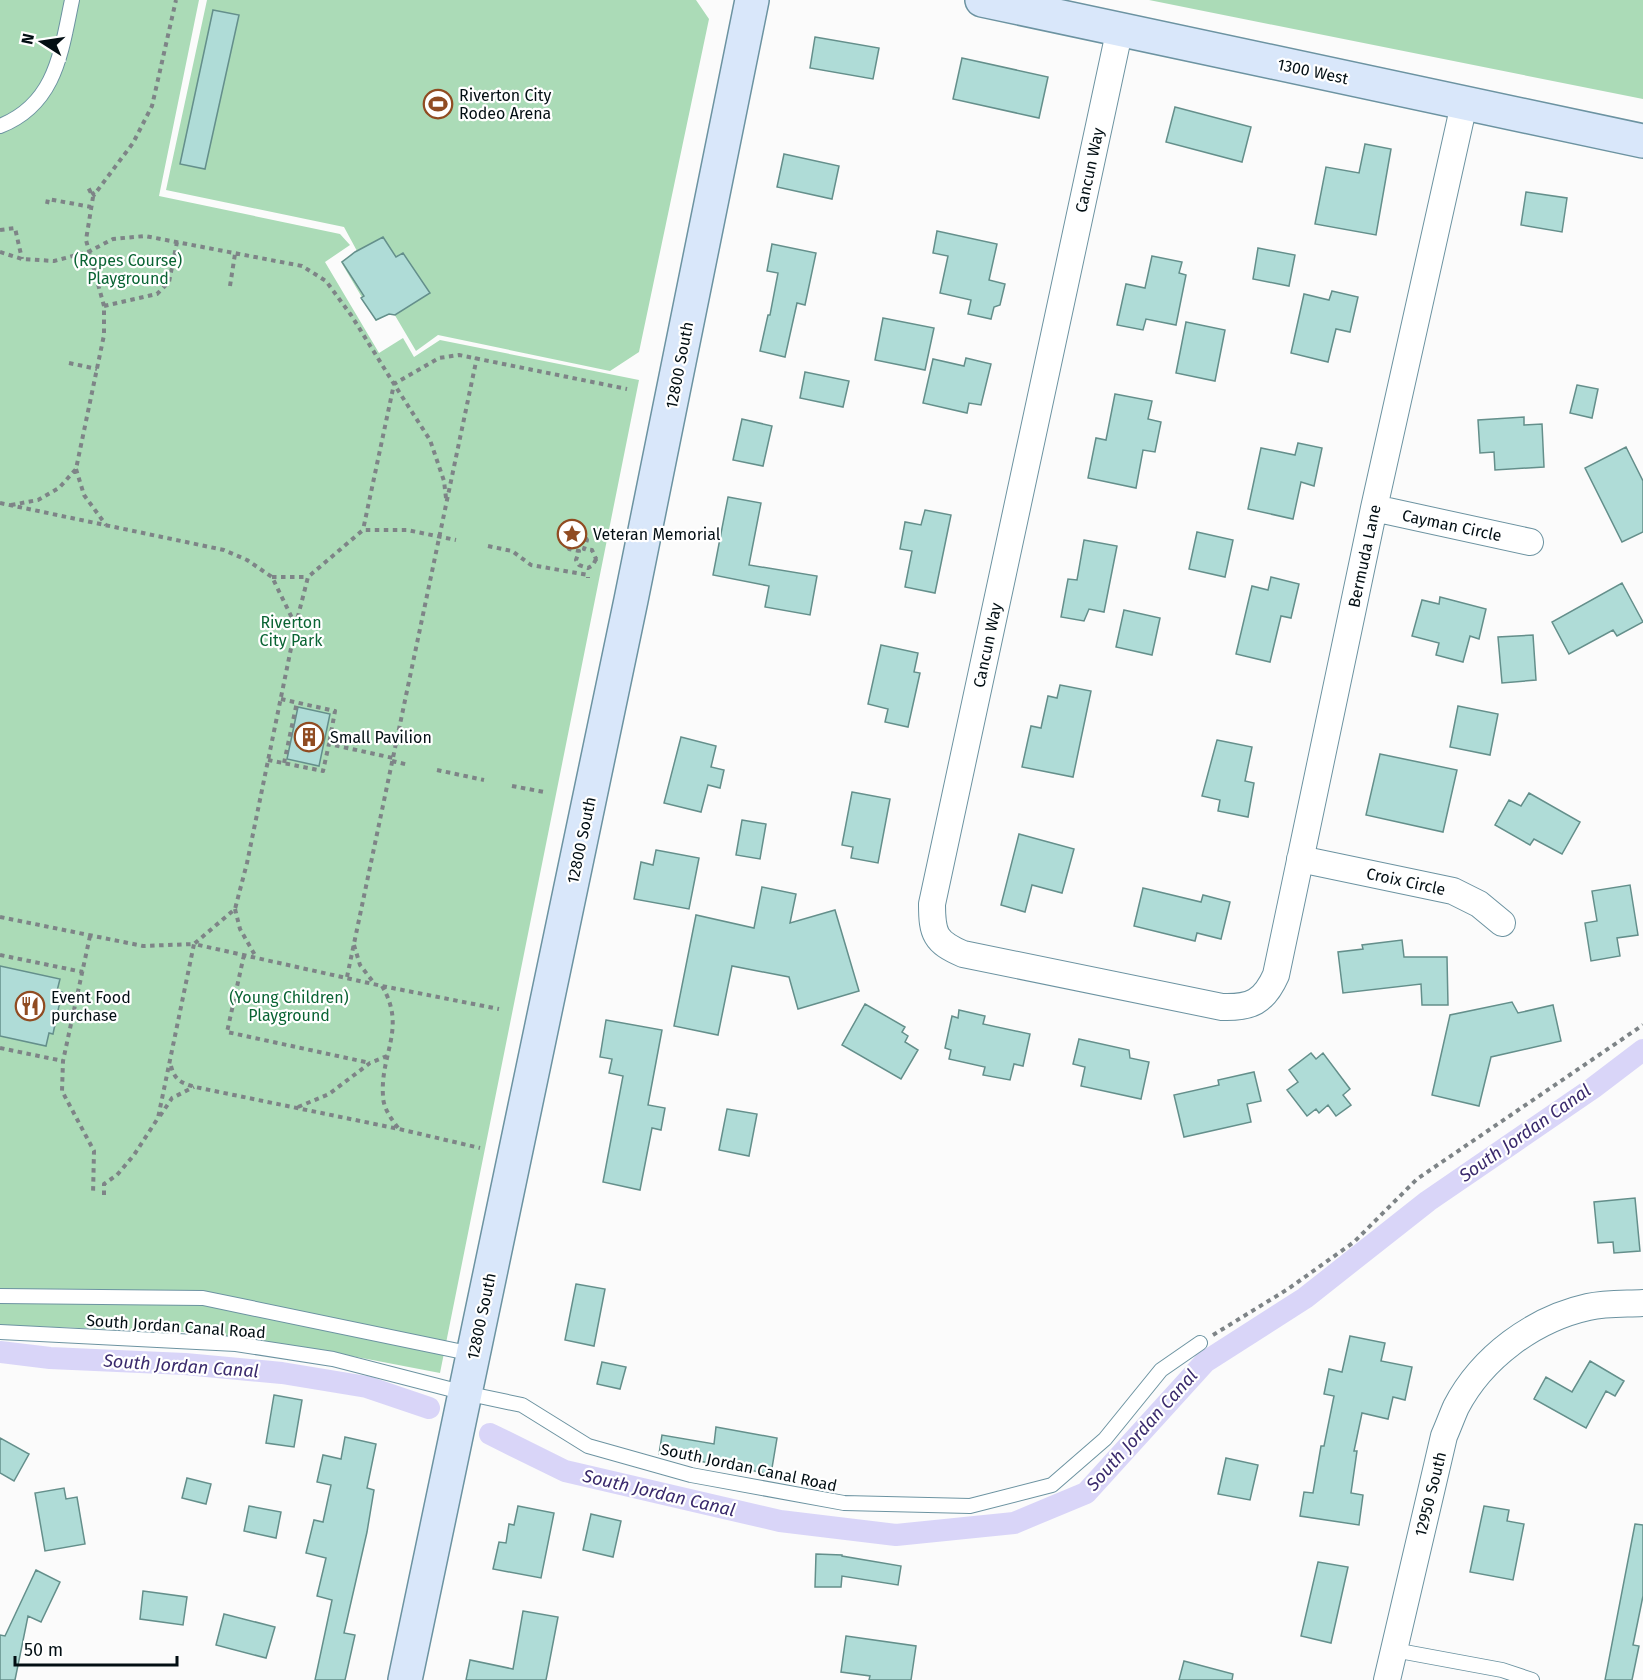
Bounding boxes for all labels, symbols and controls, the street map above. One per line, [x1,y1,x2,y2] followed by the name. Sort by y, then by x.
[12,12,72,72] north arrow
[17,32,38,46] text: N
[1276,55,1350,88] street label: 1300 West
[459,86,552,123] place label: Riverton City Rodeo Arena
[422,88,454,120] sports icon: Riverton City Rodeo Arena
[1071,126,1108,214] street label: Cancun Way
[74,251,182,288] park label: (Ropes Course) Playground
[662,320,697,410] street label: 12800 South
[1344,503,1385,609] street label: Bermuda Lane
[1400,506,1503,545] street label: Cayman Circle
[556,518,588,550] place icon: Veteran Memorial
[593,525,721,544] place label: Veteran Memorial
[969,601,1006,689] street label: Cancun Way
[260,613,323,650] park label: Riverton City Park
[293,721,325,753] building icon: Small Pavilion
[330,728,432,747] place label: Small Pavilion
[563,795,600,885] street label: 12800 South
[1365,864,1447,899] street label: Croix Circle
[51,988,131,1025] place label: Event Food purchase
[229,988,349,1025] park label: (Young Children) Playground
[14,990,46,1022] restaurant icon: Event Food purchase
[1454,1079,1595,1187] water label: South Jordan Canal
[463,1271,500,1361] street label: 12800 South
[86,1311,266,1342] street label: South Jordan Canal Road
[102,1350,259,1382] water label: South Jordan Canal
[1081,1365,1202,1496] water label: South Jordan Canal
[659,1439,839,1495] street label: South Jordan Canal Road
[1411,1450,1450,1539] street label: 12950 South
[581,1465,737,1521] water label: South Jordan Canal
[15,1629,177,1667] scale bar
[24,1639,63,1661] text: 50 m

